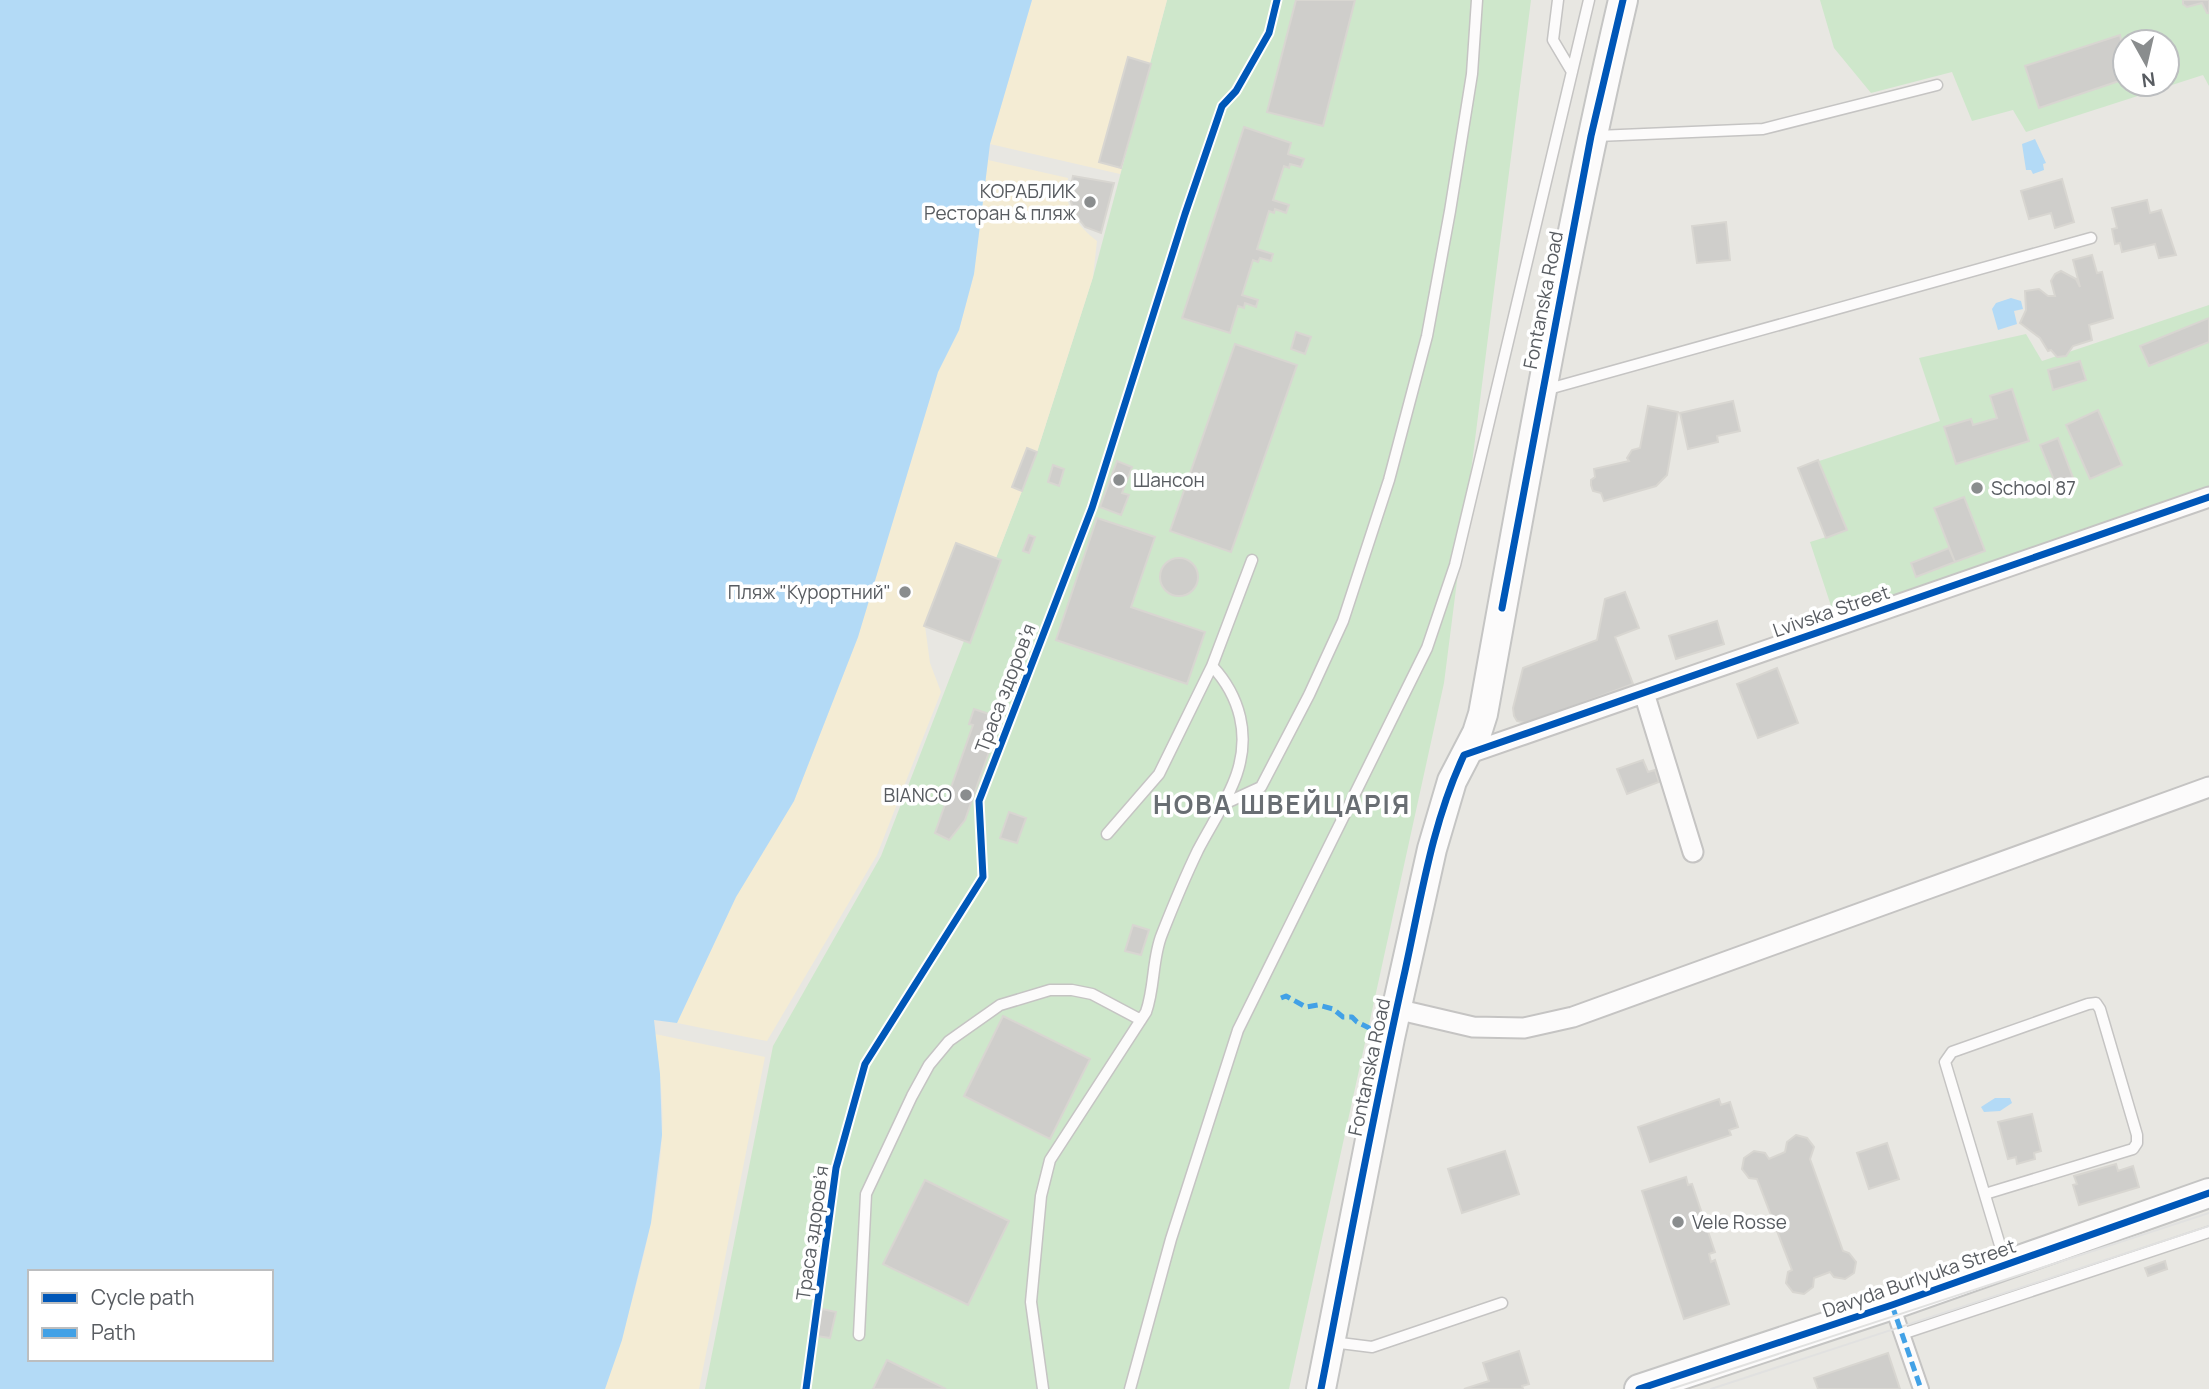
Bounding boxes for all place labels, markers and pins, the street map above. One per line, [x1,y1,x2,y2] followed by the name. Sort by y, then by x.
[924,178,1077,226] place label: КОРАБЛИК Ресторан & пляж
[1082,194,1098,210] marker: КОРАБЛИК Ресторан & пляж
[1133,467,1205,493] place label: Шансон
[1111,472,1127,488] marker: Шансон
[1991,475,2076,501] place label: School 87
[1969,480,1985,496] marker: School 87
[728,579,891,605] place label: Пляж "Курортний"
[897,584,913,600] marker: Пляж "Курортний"
[884,782,952,808] place label: BIANCO
[958,787,974,803] marker: BIANCO
[1692,1209,1787,1235] place label: Vele Rosse
[1670,1214,1686,1230] marker: Vele Rosse

